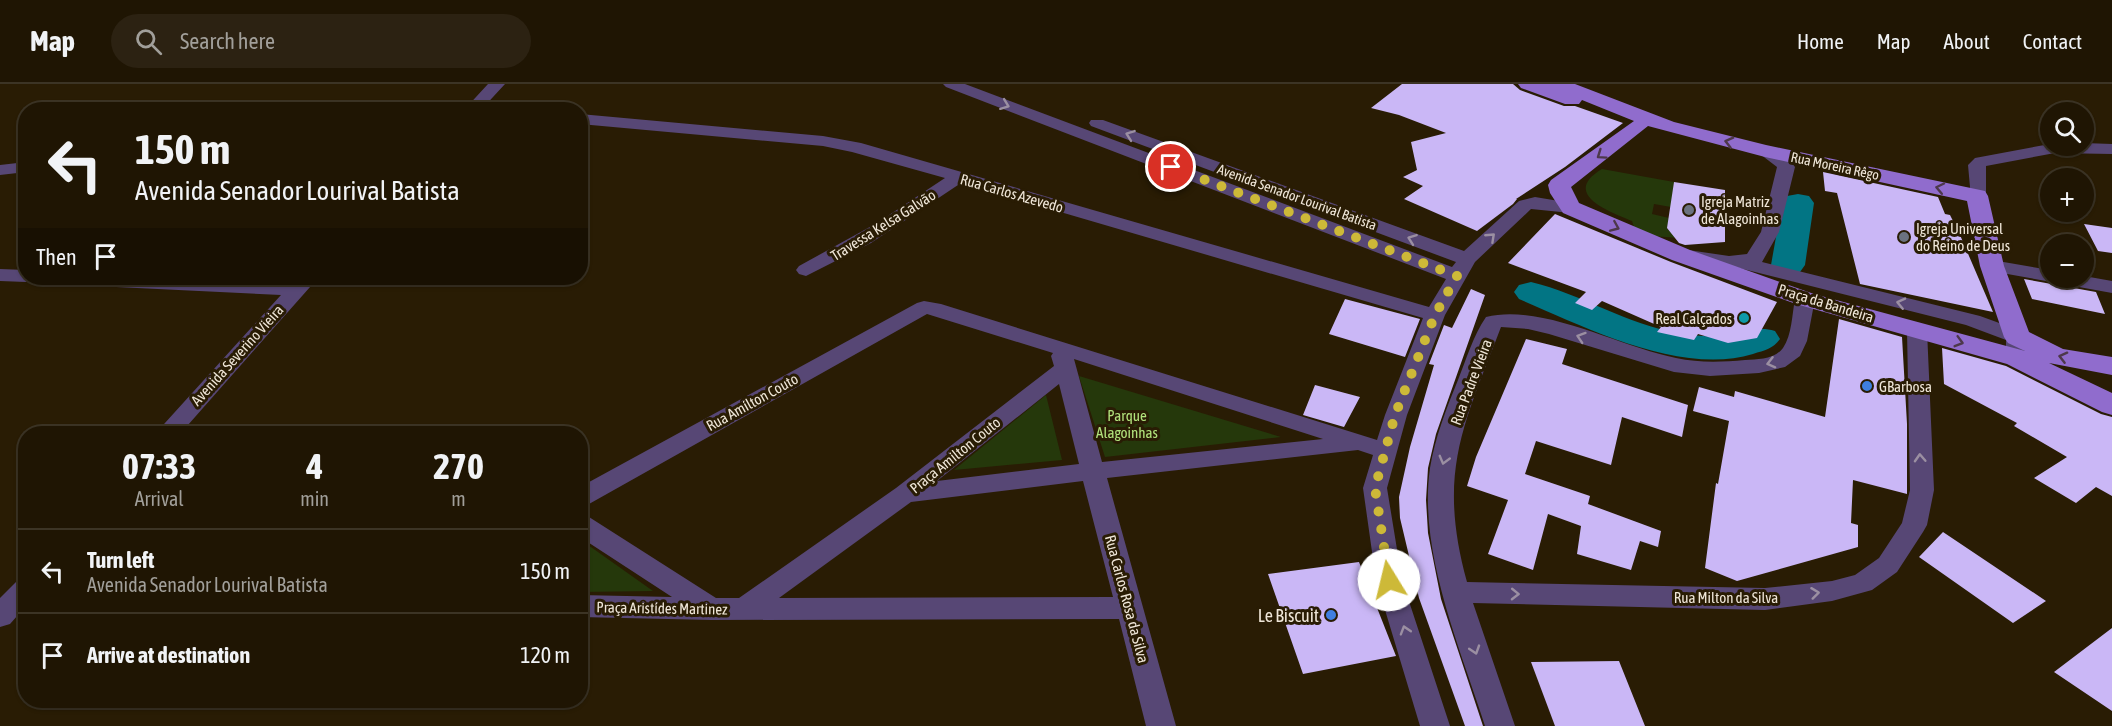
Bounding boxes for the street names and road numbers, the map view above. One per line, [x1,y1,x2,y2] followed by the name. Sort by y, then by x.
[1789,149,1881,183] street label: Rua Moreira Rêgo
[1215,161,1379,233] street label: Avenida Senador Lourival Batista
[959,170,1065,216] street label: Rua Carlos Azevedo
[828,186,938,264] street label: Travessa Kelsa Galvão
[1776,280,1876,326] street label: Praça da Bandeira
[187,301,287,409] street label: Avenida Severino Vieira
[1447,337,1495,427] street label: Rua Padre Vieira
[703,370,801,434] street label: Rua Amílton Couto
[906,413,1004,497] street label: Praça Amilton Couto
[1102,533,1152,665] street label: Rua Carlos Rosa da Silva
[1674,589,1778,606] street label: Rua Milton da Silva
[596,598,728,618] street label: Praça Aristídes Martinez

